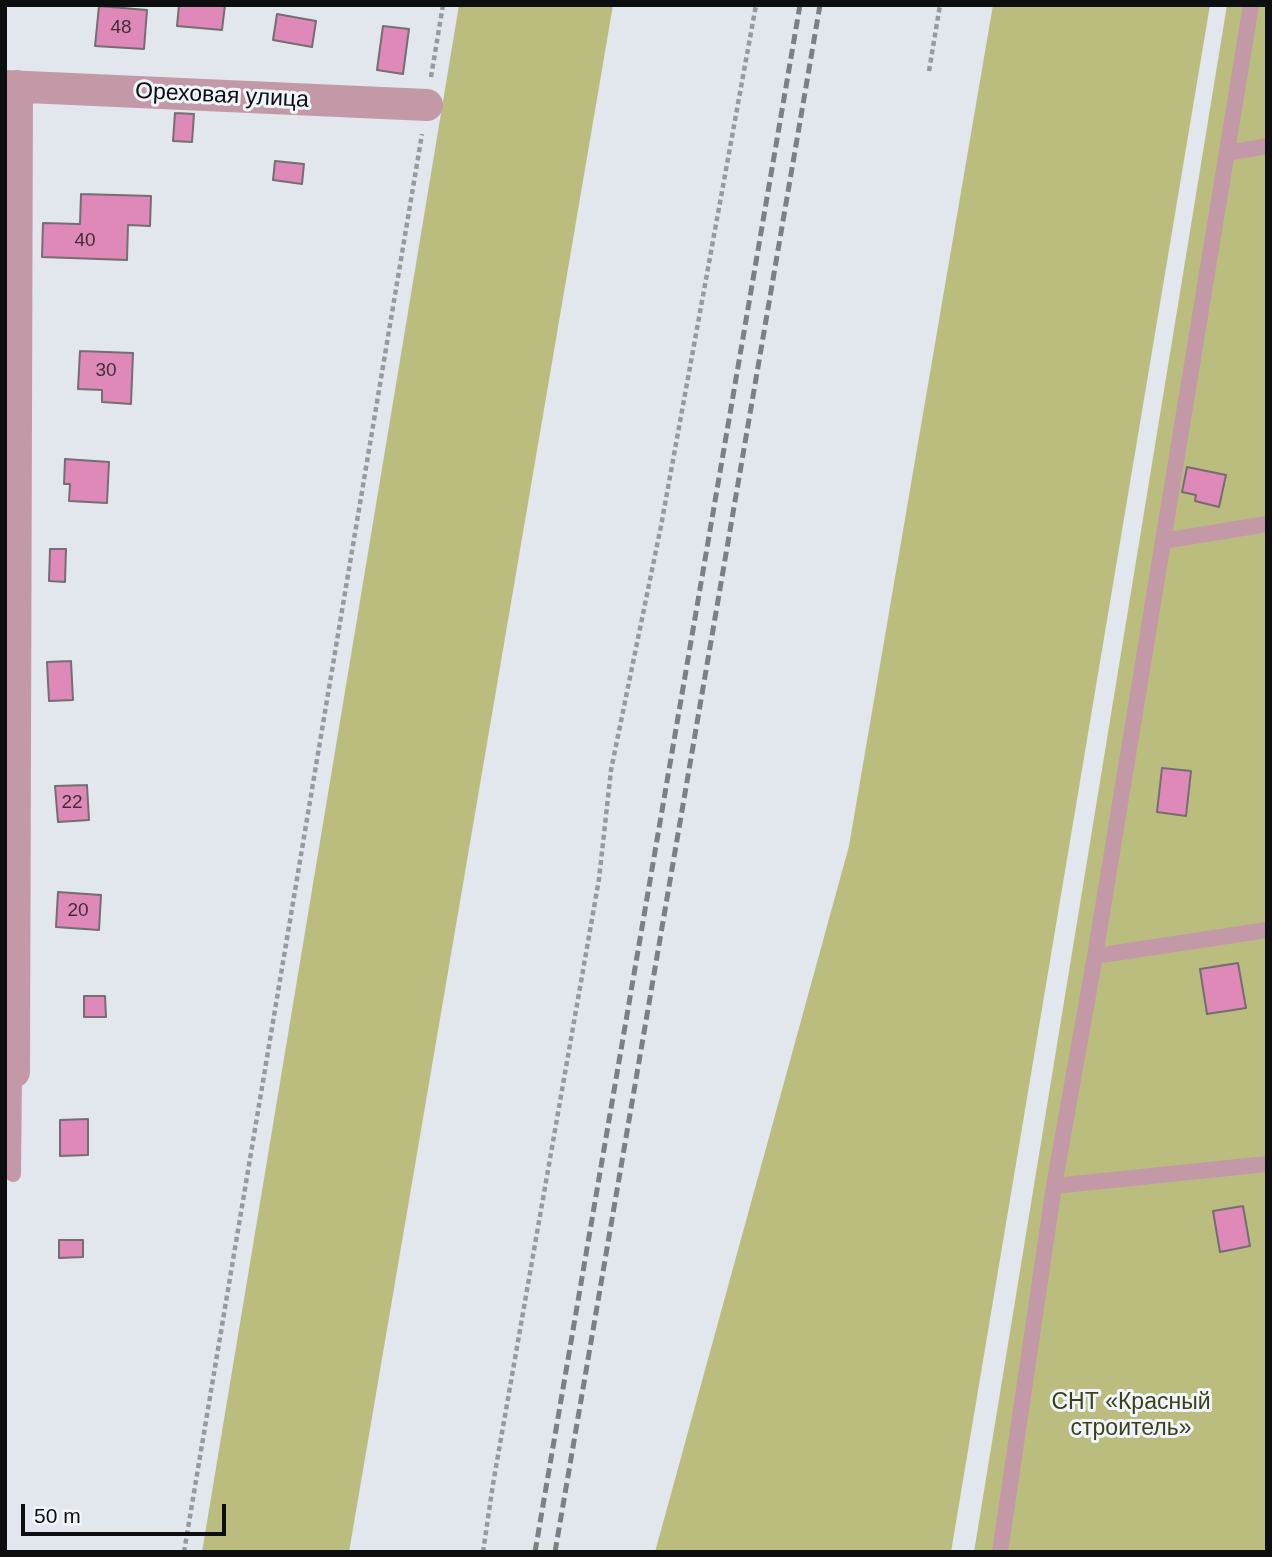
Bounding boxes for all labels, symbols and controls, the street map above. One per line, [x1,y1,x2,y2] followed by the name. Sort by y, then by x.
[110,17,132,39] house number: 48
[134,78,310,114] street label: Ореховая улица
[74,230,96,252] house number: 40
[95,360,117,382] house number: 30
[61,792,83,814] house number: 22
[67,900,89,922] house number: 20
[1051,1389,1211,1443] park label: СНТ «Красный строитель»
[24,1490,229,1534] scale bar
[34,1504,81,1527] text: 50 m

